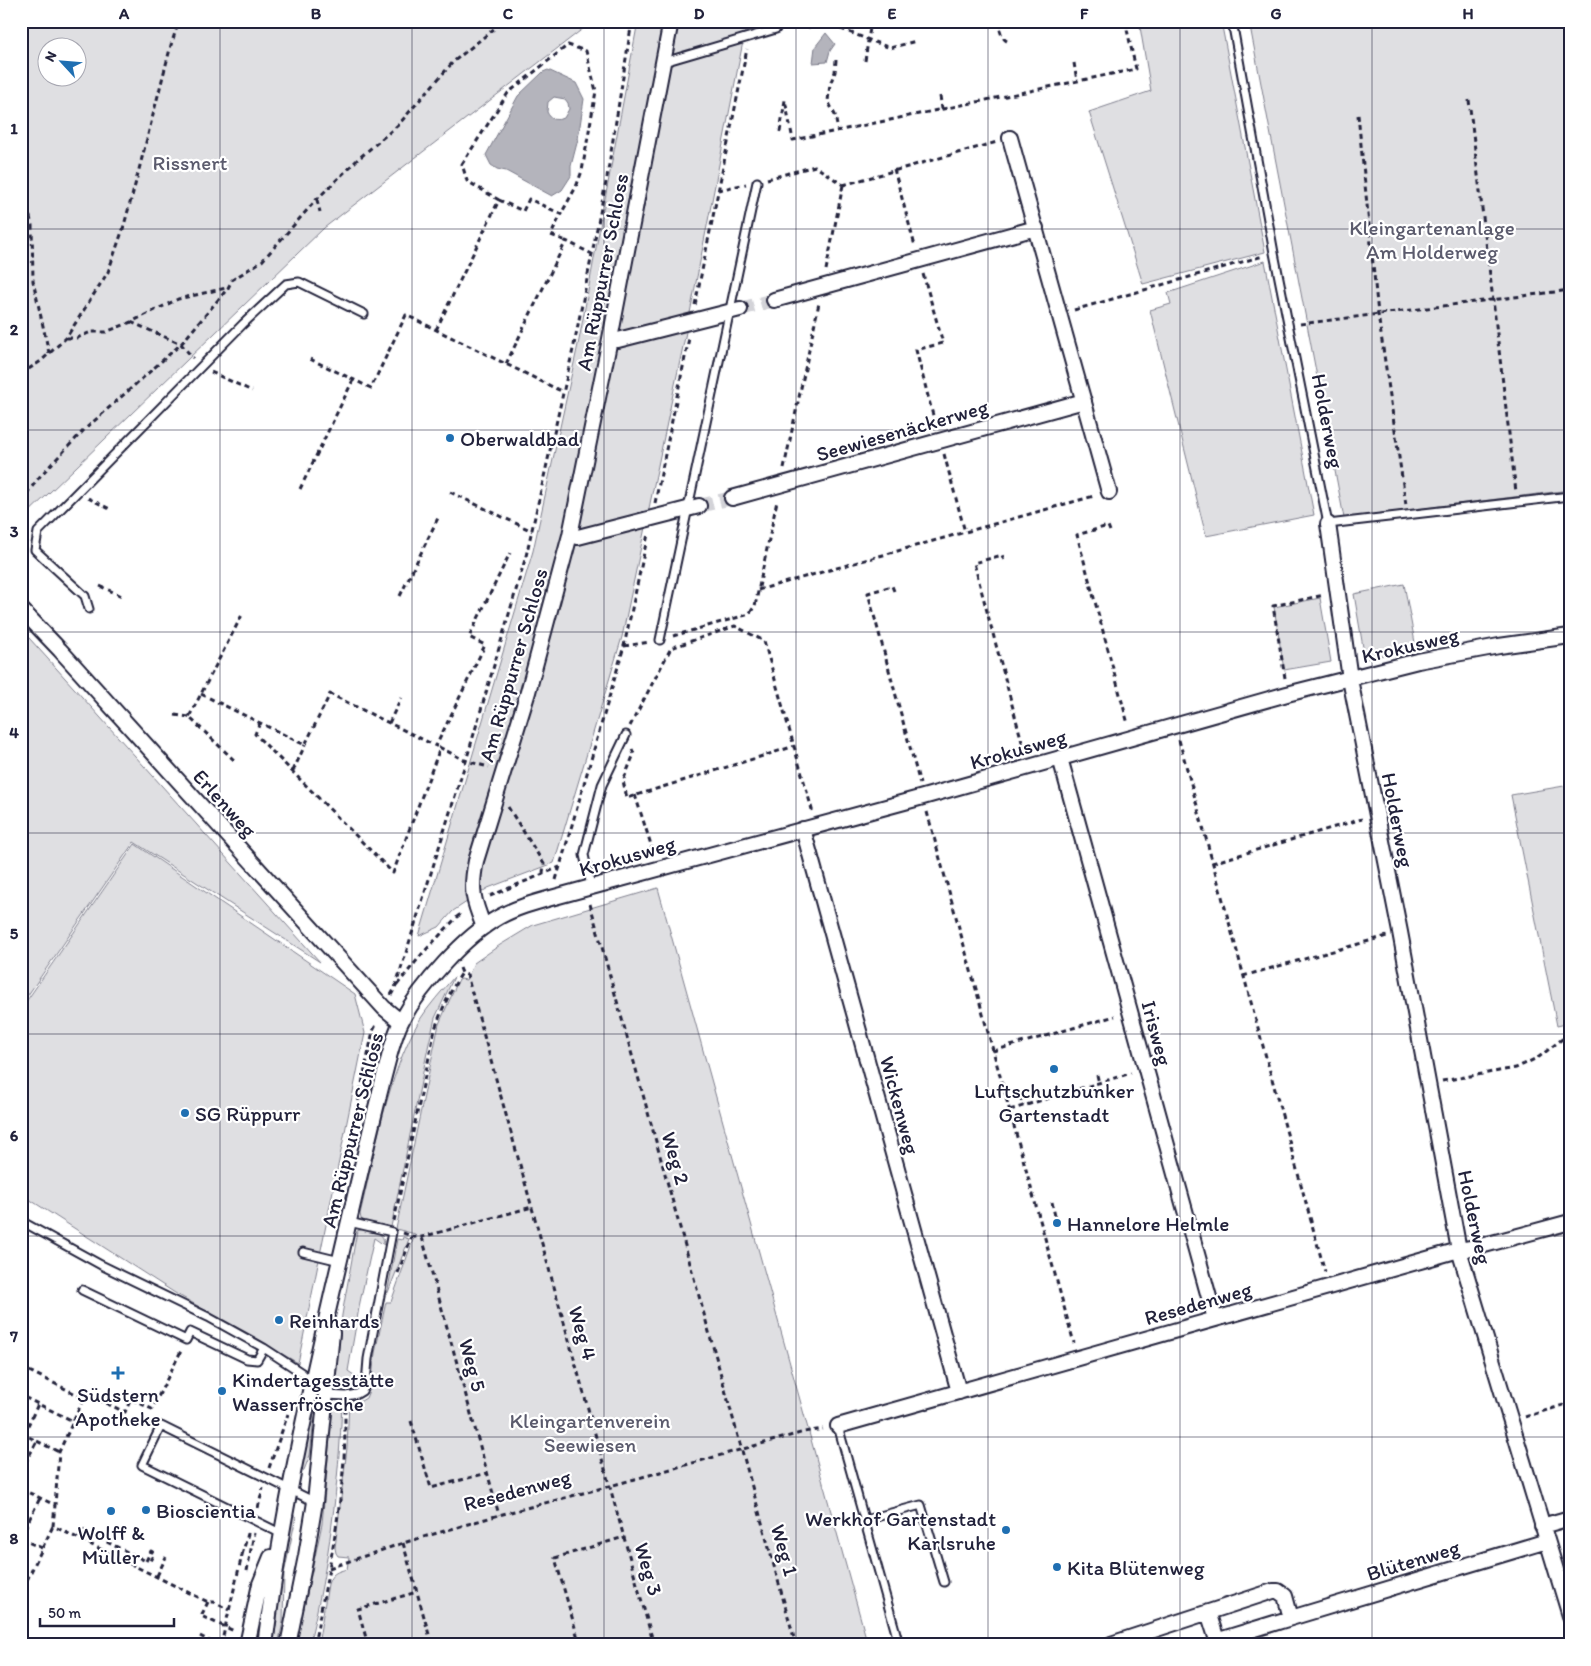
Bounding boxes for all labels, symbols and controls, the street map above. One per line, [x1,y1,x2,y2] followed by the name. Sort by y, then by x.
[118,4,130,23] text: A
[311,4,322,23] text: B
[503,4,514,23] text: C
[694,4,705,23] text: D
[888,4,897,23] text: E
[1080,4,1089,23] text: F
[1270,4,1282,23] text: G
[1462,4,1474,23] text: H
[38,38,88,88] north arrow
[41,49,60,64] text: N
[10,119,18,138] text: 1
[153,150,228,175] park label: Rissnert
[571,171,633,373] street label: Am Rüppurrer Schloss
[1349,215,1515,264] park label: Kleingartenanlage Am Holderweg
[10,320,19,339] text: 2
[1307,372,1349,471] street label: Holderweg
[813,393,991,466] street label: Seewiesenäckerweg
[460,426,580,451] place label: Oberwaldbad
[444,432,456,444] marker: Oberwaldbad
[10,522,19,541] text: 3
[473,565,553,765] street label: Am Rüppurrer Schloss
[1359,622,1461,668] street label: Krokusweg
[9,723,19,742] text: 4
[967,723,1069,775] street label: Krokusweg
[188,764,262,842] street label: Erlenweg
[1377,771,1419,870] street label: Holderweg
[576,830,678,882] street label: Krokusweg
[10,924,19,943] text: 5
[1136,998,1178,1068] street label: Irisweg
[316,1030,388,1230] street label: Am Rüppurrer Schloss
[875,1053,925,1157] street label: Wickenweg
[1048,1063,1060,1075] marker: Luftschutzbunker Gartenstadt
[974,1078,1135,1127] place label: Luftschutzbunker Gartenstadt
[195,1101,301,1126] place label: SG Rüppurr
[179,1107,191,1119] marker: SG Rüppurr
[10,1126,19,1145] text: 6
[657,1129,695,1187] street label: Weg 2
[1453,1168,1497,1267] street label: Holderweg
[1067,1211,1229,1236] place label: Hannelore Helmle
[1051,1217,1063,1229] marker: Hannelore Helmle
[1142,1276,1255,1330] street label: Resedenweg
[563,1303,603,1363] street label: Weg 4
[289,1308,380,1333] place label: Reinhards
[273,1314,285,1326] marker: Reinhards
[9,1327,18,1346] text: 7
[454,1336,492,1394] street label: Weg 5
[112,1367,124,1379] marker: Südstern Apotheke
[232,1367,394,1416] place label: Kindertagesstätte Wasserfrösche
[75,1382,161,1431] place label: Südstern Apotheke
[216,1385,228,1397] marker: Kindertagesstätte Wasserfrösche
[510,1408,670,1457] park label: Kleingartenverein Seewiesen
[461,1464,574,1516] street label: Resedenweg
[156,1498,256,1523] place label: Bioscientia
[140,1504,152,1516] marker: Bioscientia
[105,1505,117,1517] marker: Wolff & Müller
[805,1506,996,1555] place label: Werkhof Gartenstadt Karlsruhe
[77,1520,145,1569] place label: Wolff & Müller
[766,1521,804,1579] street label: Weg 1
[1000,1524,1012,1536] marker: Werkhof Gartenstadt Karlsruhe
[10,1529,19,1548] text: 8
[1364,1534,1463,1586] street label: Blütenweg
[630,1540,668,1598] street label: Weg 3
[1067,1555,1205,1580] place label: Kita Blütenweg
[1051,1561,1063,1573] marker: Kita Blütenweg
[40,1596,174,1628] scale bar
[48,1604,81,1622] text: 50 m

